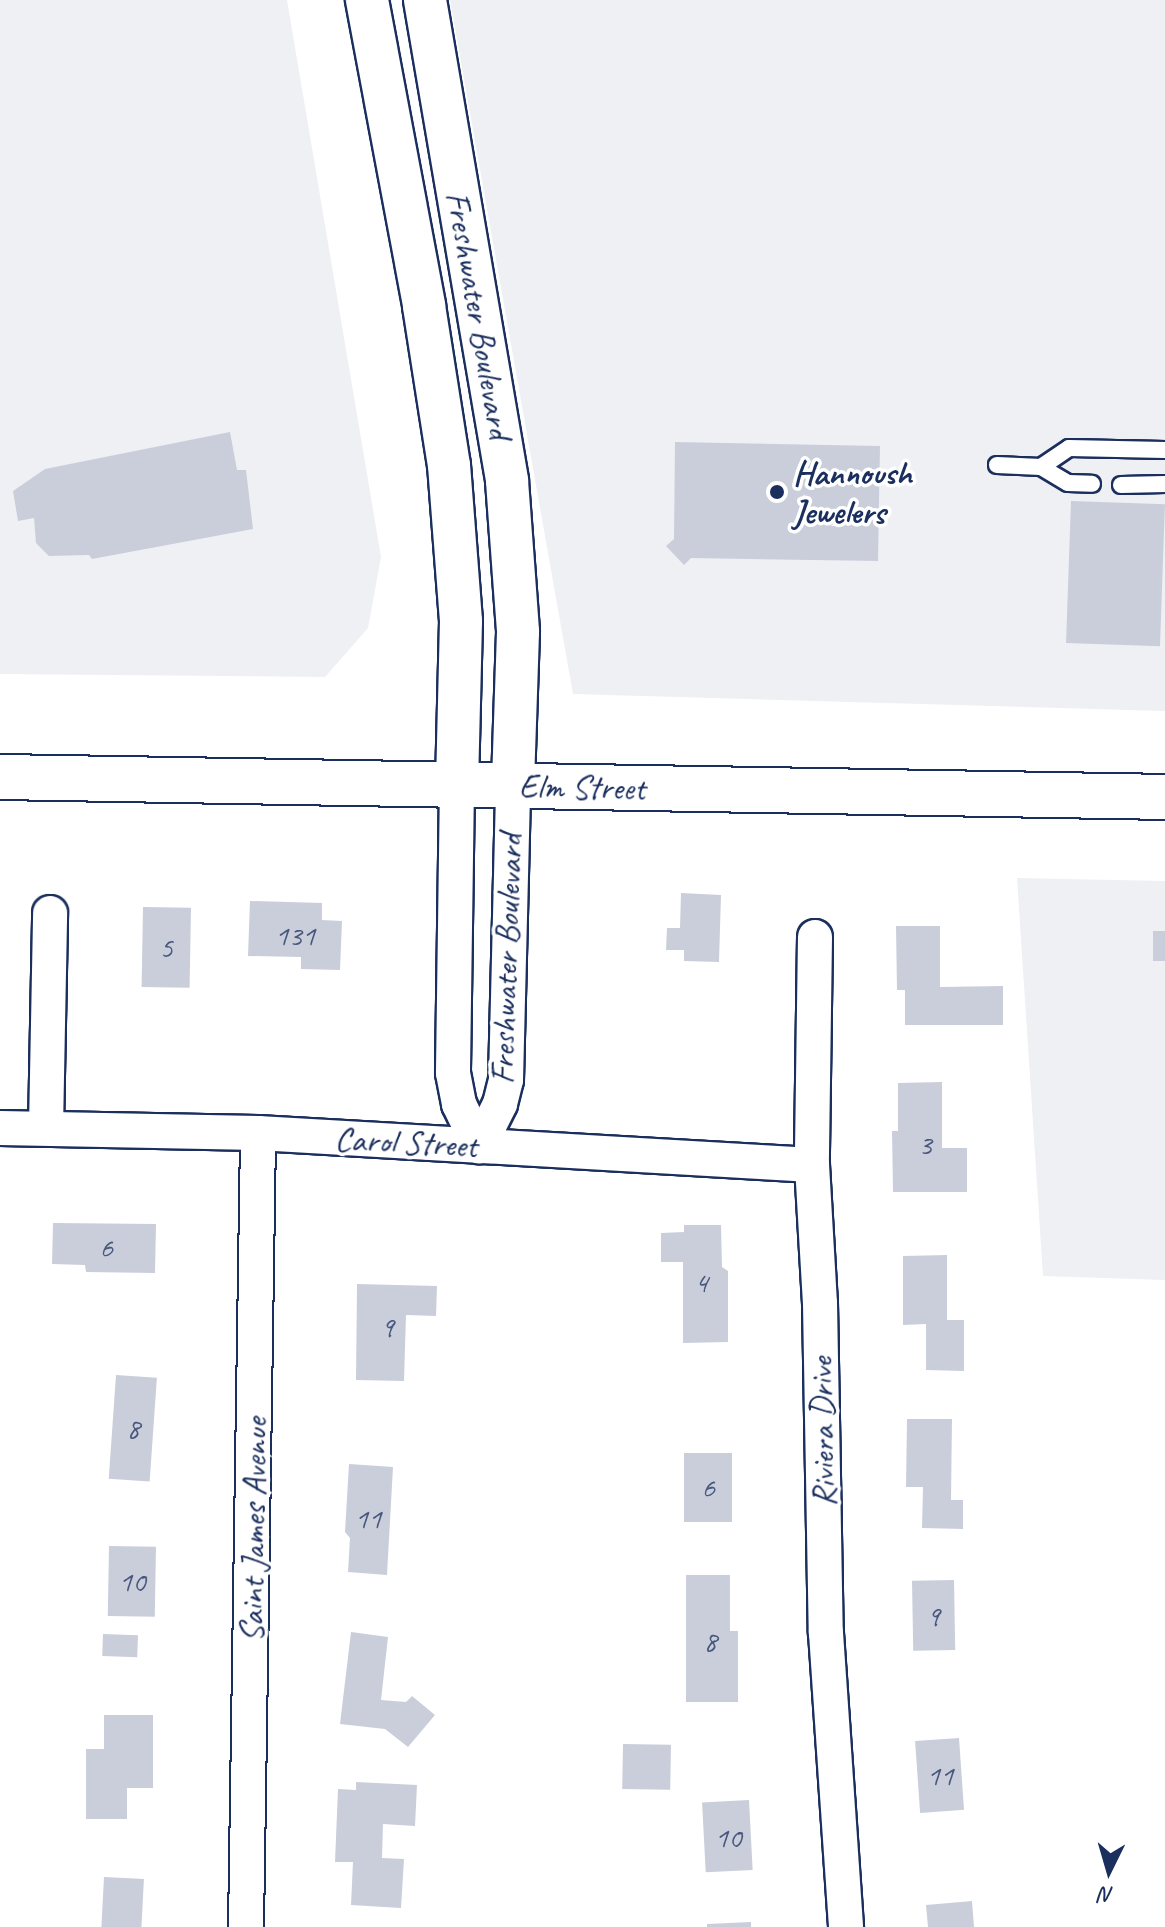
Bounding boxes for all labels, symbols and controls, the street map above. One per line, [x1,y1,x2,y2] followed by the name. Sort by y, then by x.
[437,188,521,442] street label: Freshwater Boulevard
[793,452,912,532] place label: Hannoush Jewelers
[768,483,786,501] marker: Hannoush Jewelers
[518,765,646,809] street label: Elm Street
[481,833,531,1085] street label: Freshwater Boulevard
[275,917,315,953] house number: 131
[159,929,173,965] house number: 5
[333,1118,479,1166] street label: Carol Street
[918,1126,932,1162] house number: 3
[99,1229,113,1265] house number: 6
[694,1264,708,1300] house number: 4
[380,1309,394,1345] house number: 9
[800,1357,844,1507] street label: Riviera Drive
[126,1410,140,1446] house number: 8
[231,1417,275,1643] street label: Saint James Avenue
[701,1469,715,1505] house number: 6
[355,1500,381,1536] house number: 11
[119,1563,145,1599] house number: 10
[926,1598,940,1634] house number: 9
[703,1623,717,1659] house number: 8
[927,1757,953,1793] house number: 11
[715,1819,741,1855] house number: 10
[1069,1831,1149,1911] north arrow
[1099,1880,1115,1909] text: N

